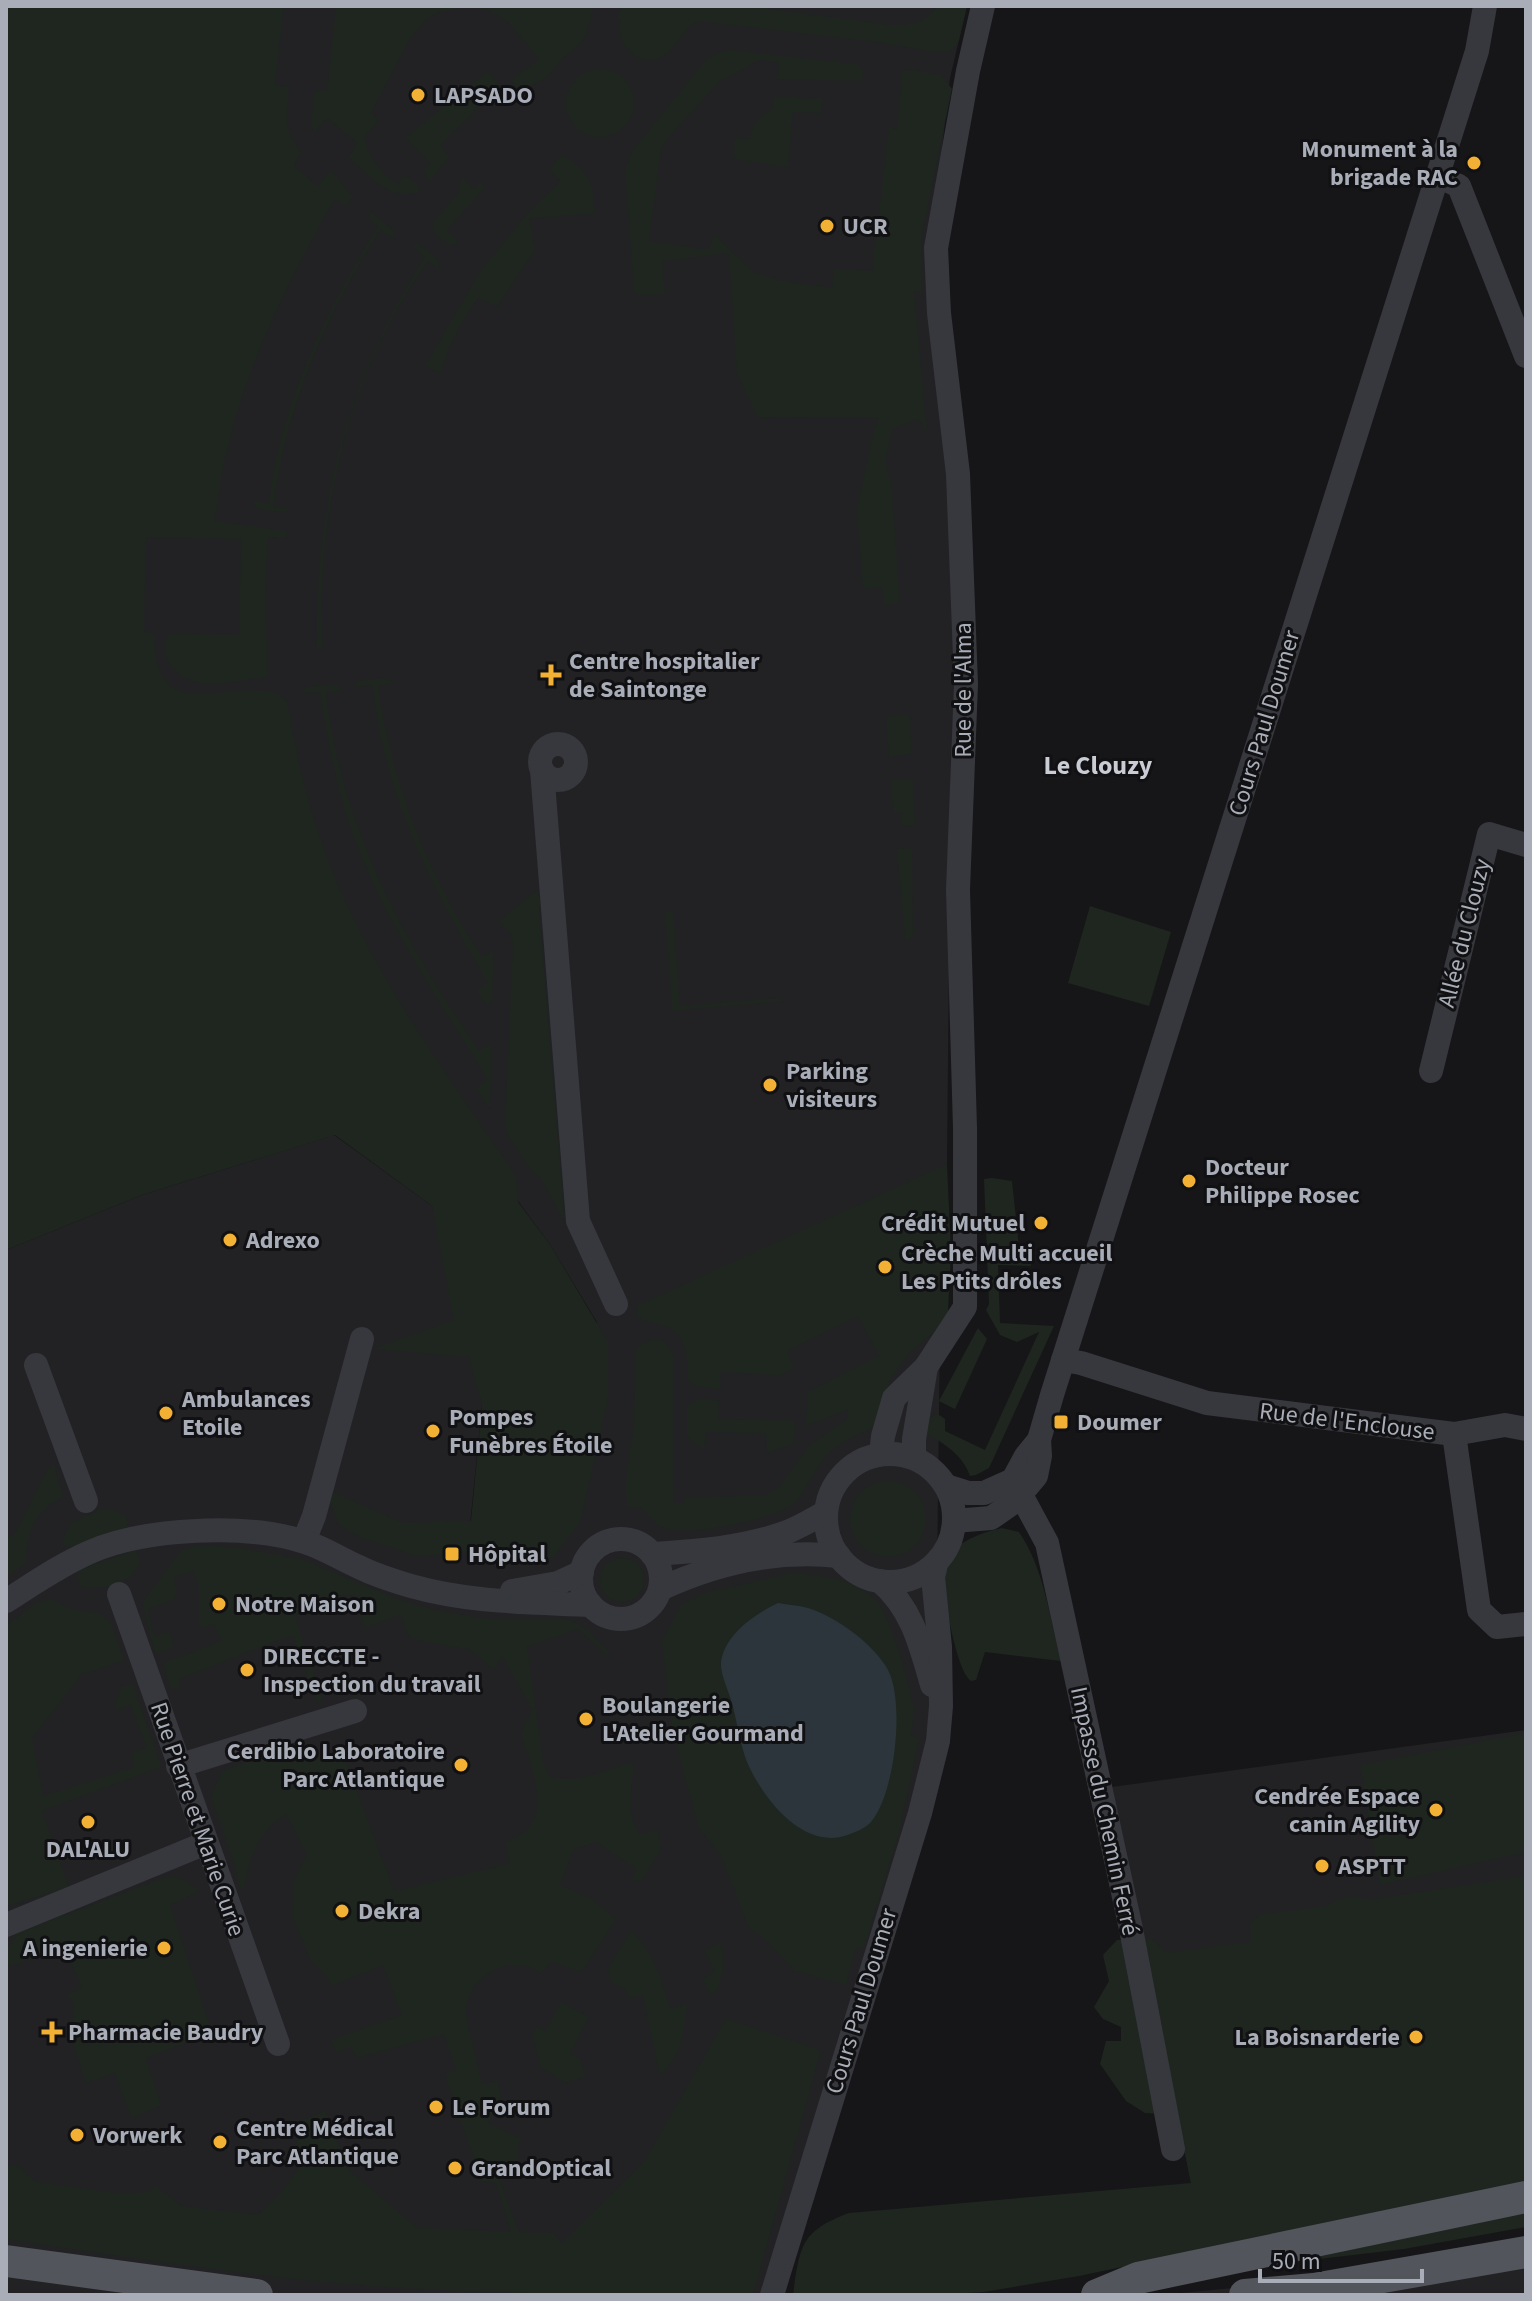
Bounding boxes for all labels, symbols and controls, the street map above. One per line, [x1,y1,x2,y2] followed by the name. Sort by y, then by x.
[434,78,533,113] place label: LAPSADO
[409,86,427,104] marker: LAPSADO
[1301,132,1458,195] place label: Monument à la brigade RAC
[1465,154,1483,172] marker: Monument à la brigade RAC
[843,209,888,244] place label: UCR
[818,217,836,235] marker: UCR
[946,622,981,758] street label: Rue de l'Alma
[1220,625,1310,820] street label: Cours Paul Doumer
[569,644,760,707] place label: Centre hospitalier de Saintonge
[540,664,562,686] marker: Centre hospitalier de Saintonge
[1044,747,1153,784] district label: Le Clouzy
[1429,855,1500,1011] street label: Allée du Clouzy
[786,1054,877,1117] place label: Parking visiteurs
[761,1076,779,1094] marker: Parking visiteurs
[1205,1150,1360,1213] place label: Docteur Philippe Rosec
[1180,1172,1198,1190] marker: Docteur Philippe Rosec
[881,1206,1025,1241] place label: Crédit Mutuel
[1032,1214,1050,1232] marker: Crédit Mutuel
[245,1223,320,1258] place label: Adrexo
[221,1231,239,1249] marker: Adrexo
[901,1236,1112,1299] place label: Crèche Multi accueil Les Ptits drôles
[876,1258,894,1276] marker: Crèche Multi accueil Les Ptits drôles
[181,1382,311,1445] place label: Ambulances Etoile
[1257,1393,1437,1450] street label: Rue de l'Enclouse
[449,1400,612,1463] place label: Pompes Funèbres Étoile
[157,1404,175,1422] marker: Ambulances Etoile
[1077,1405,1162,1440] place label: Doumer
[1052,1413,1070,1431] marker: Doumer
[424,1422,442,1440] marker: Pompes Funèbres Étoile
[468,1537,546,1572] place label: Hôpital
[443,1545,461,1563] marker: Hôpital
[235,1587,375,1622] place label: Notre Maison
[210,1595,228,1613] marker: Notre Maison
[263,1639,481,1702] place label: DIRECCTE - Inspection du travail
[238,1661,256,1679] marker: DIRECCTE - Inspection du travail
[1061,1684,1148,1939] street label: Impasse du Chemin Ferré
[602,1688,804,1751] place label: Boulangerie L'Atelier Gourmand
[141,1697,254,1941] street label: Rue Pierre et Marie Curie
[577,1710,595,1728] marker: Boulangerie L'Atelier Gourmand
[227,1734,445,1797] place label: Cerdibio Laboratoire Parc Atlantique
[452,1756,470,1774] marker: Cerdibio Laboratoire Parc Atlantique
[1254,1779,1420,1842] place label: Cendrée Espace canin Agility
[1427,1801,1445,1819] marker: Cendrée Espace canin Agility
[79,1813,97,1831] marker: DAL'ALU
[46,1832,130,1867] place label: DAL'ALU
[1337,1849,1406,1884] place label: ASPTT
[1313,1857,1331,1875] marker: ASPTT
[358,1894,420,1929] place label: Dekra
[333,1902,351,1920] marker: Dekra
[817,1903,907,2098] street label: Cours Paul Doumer
[22,1931,148,1966] place label: A ingenierie
[155,1939,173,1957] marker: A ingenierie
[68,2015,264,2050] place label: Pharmacie Baudry
[1235,2020,1400,2055] place label: La Boisnarderie
[43,2023,61,2041] marker: Pharmacie Baudry
[1407,2028,1425,2046] marker: La Boisnarderie
[452,2090,551,2125] place label: Le Forum
[427,2098,445,2116] marker: Le Forum
[236,2111,399,2174] place label: Centre Médical Parc Atlantique
[92,2118,183,2153] place label: Vorwerk
[68,2126,86,2144] marker: Vorwerk
[211,2133,229,2151] marker: Centre Médical Parc Atlantique
[471,2151,611,2186] place label: GrandOptical
[446,2159,464,2177] marker: GrandOptical
[1260,2233,1422,2283] scale bar
[1272,2244,1321,2279] text: 50 m

